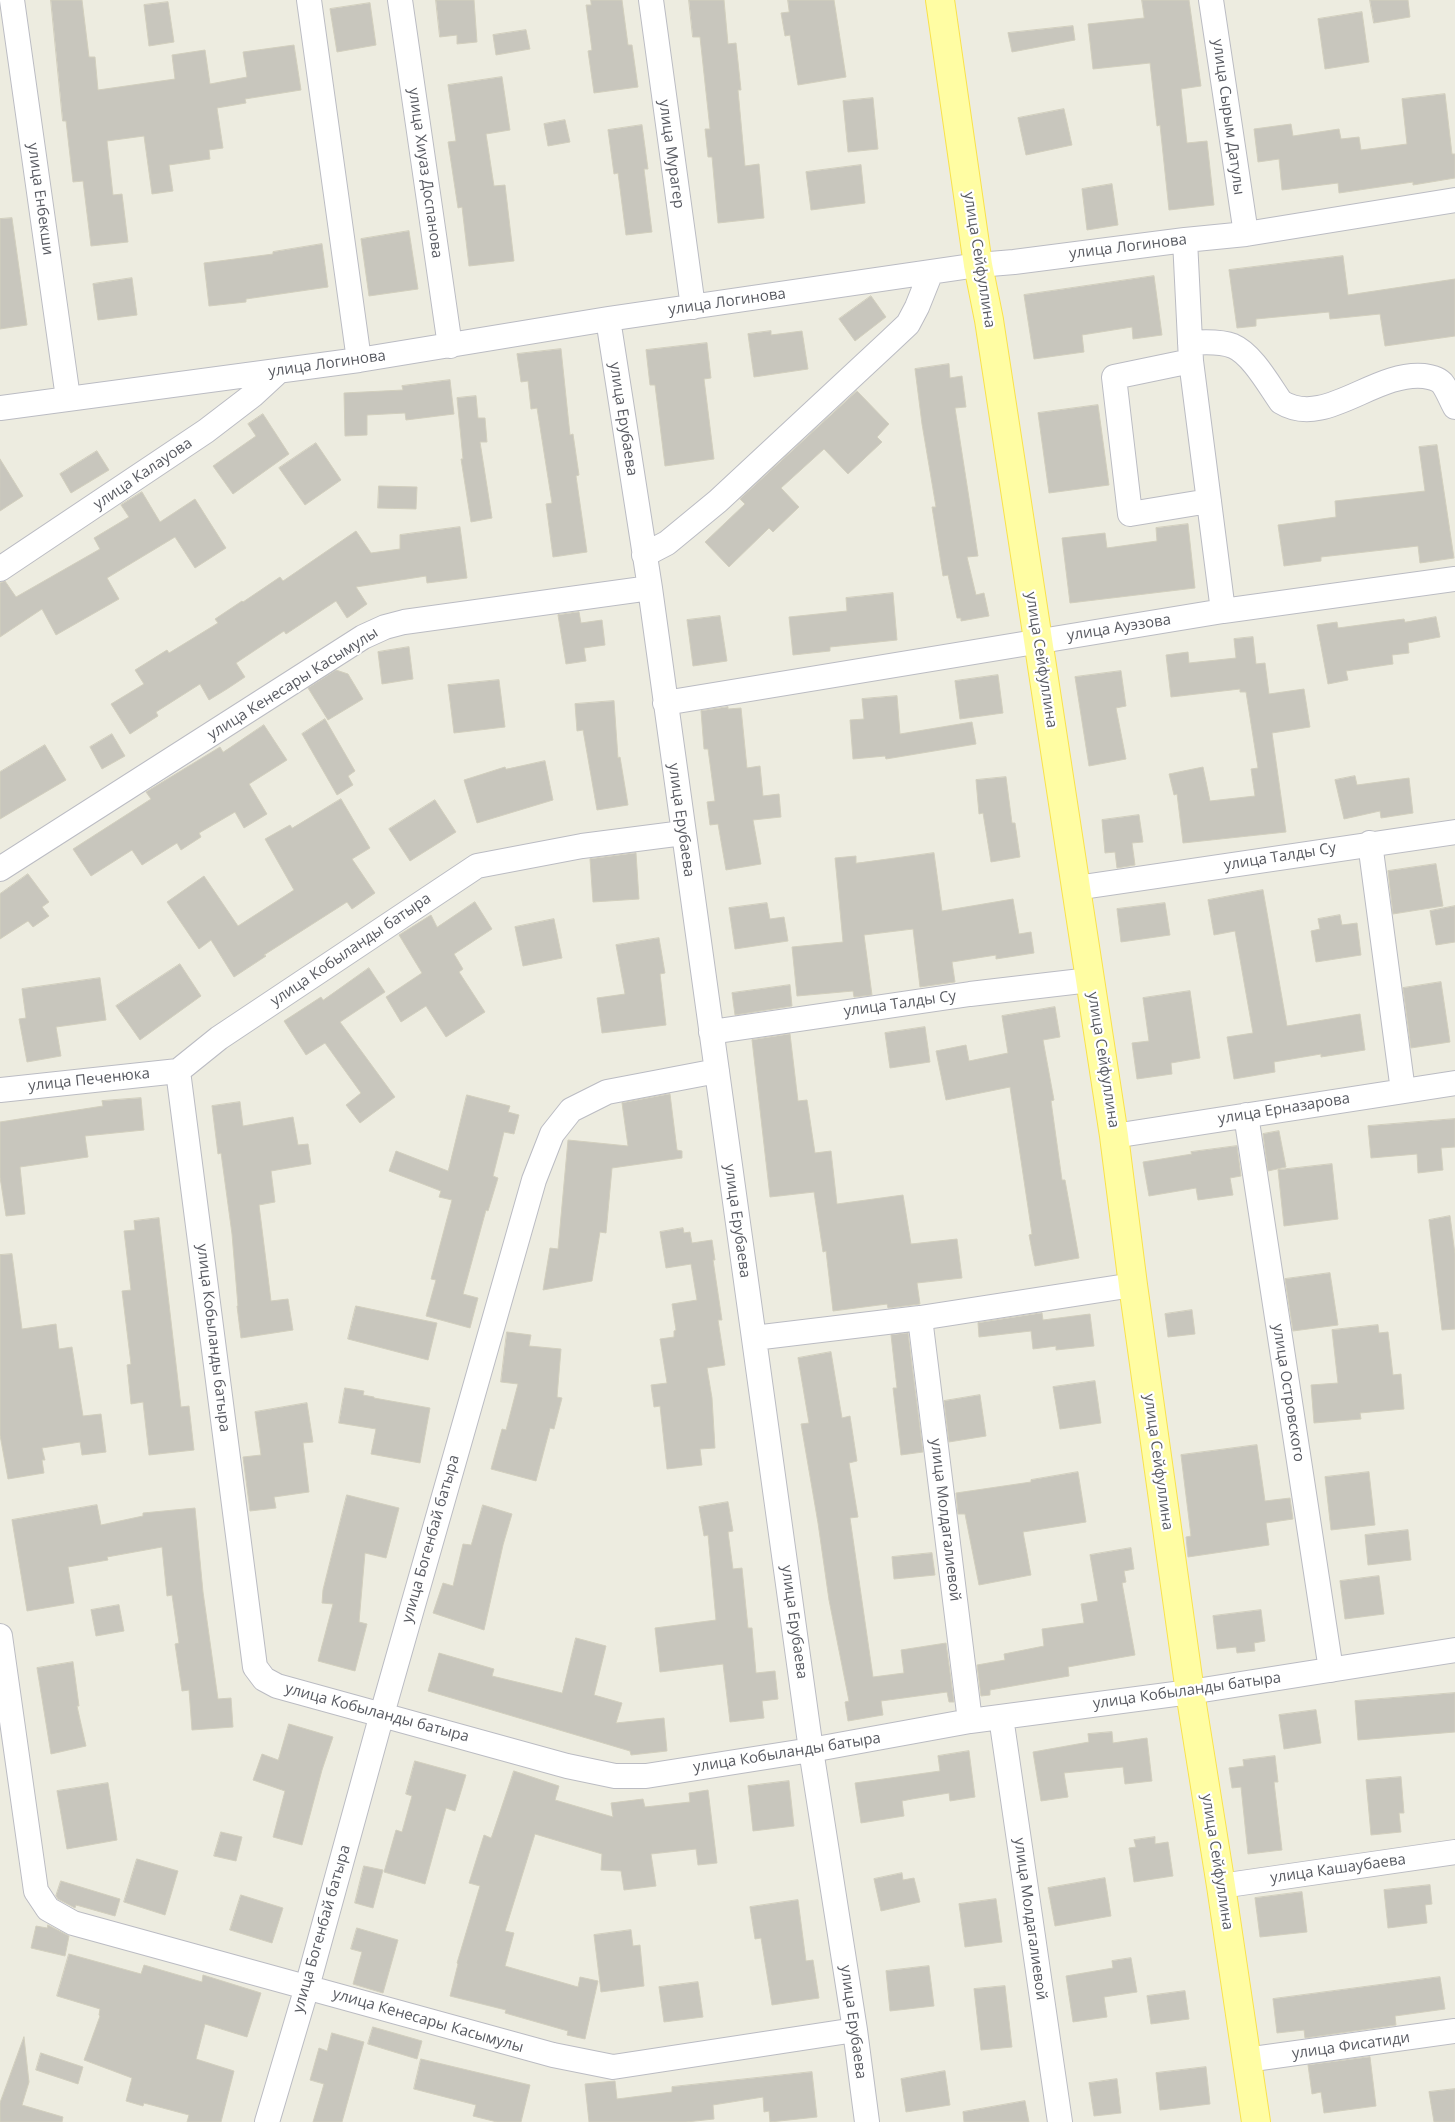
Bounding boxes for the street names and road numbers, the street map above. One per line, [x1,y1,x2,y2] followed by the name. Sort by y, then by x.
[1208,38,1248,196] street label: улица Сырым Датулы
[404,87,446,259] street label: улица Хиуаз Доспанова
[654,98,688,210] street label: улица Мурагер
[23,142,57,256] street label: улица Енбекши
[959,191,999,329] street label: улица Сейфуллина
[1068,231,1188,263] street label: улица Логинова
[667,285,787,319] street label: улица Логинова
[267,347,387,381] street label: улица Логинова
[605,361,641,477] street label: улица Ерубаева
[90,434,196,514] street label: улица Калауова
[1021,591,1061,729] street label: улица Сейфуллина
[1066,611,1172,645] street label: улица Ауэзова
[204,624,382,744] street label: улица Кенесары Касымулы
[664,762,698,878] street label: улица Ерубаева
[1223,839,1337,875] street label: улица Талды Су
[267,890,435,1010] street label: улица Кобыланды батыра
[843,987,957,1021] street label: улица Талды Су
[1083,991,1123,1129] street label: улица Сейфуллина
[27,1065,151,1095] street label: улица Печенюка
[1217,1090,1351,1128] street label: улица Ерназарова
[720,1163,754,1279] street label: улица Ерубаева
[193,1243,233,1433] street label: улица Кобыланды батыра
[1268,1323,1308,1463] street label: улица Островского
[1140,1393,1176,1531] street label: улица Сейфуллина
[926,1438,964,1602] street label: улица Молдагалиевой
[398,1453,464,1625] street label: улица Богенбай батыра
[777,1564,811,1680] street label: улица Ерубаева
[1092,1669,1282,1713] street label: улица Кобыланды батыра
[283,1680,471,1746] street label: улица Кобыланды батыра
[692,1729,882,1777] street label: улица Кобыланды батыра
[1197,1793,1237,1931] street label: улица Сейфуллина
[1010,1837,1050,2001] street label: улица Молдагалиевой
[289,1843,355,2015] street label: улица Богенбай батыра
[1269,1851,1407,1887] street label: улица Кашаубаева
[836,1964,870,2080] street label: улица Ерубаева
[331,1985,525,2057] street label: улица Кенесары Касымулы
[1291,2029,1411,2063] street label: улица Фисатиди

